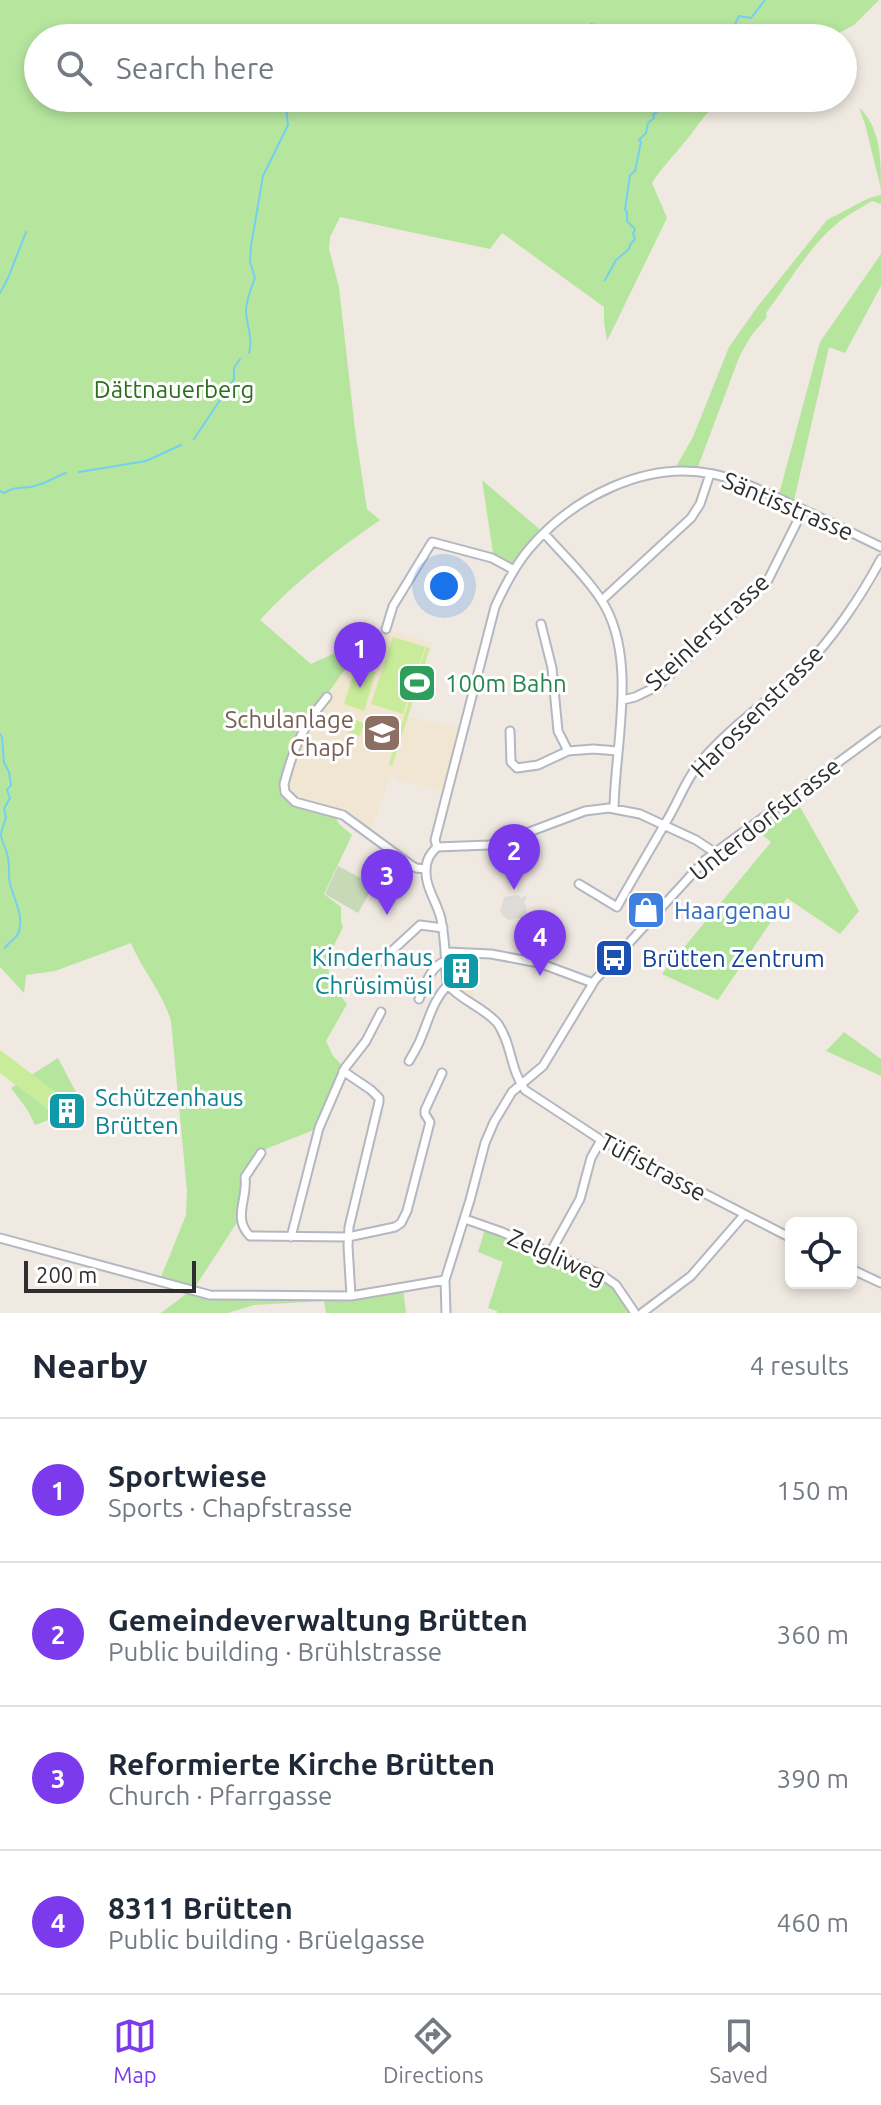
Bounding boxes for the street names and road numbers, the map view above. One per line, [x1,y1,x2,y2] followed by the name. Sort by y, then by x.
[718,466,858,546] street label: Säntisstrasse
[640,568,774,696] street label: Steinlerstrasse
[685,639,829,783] street label: Harossenstrasse
[684,752,846,886] street label: Unterdorfstrasse
[595,1128,711,1206] street label: Tüfistrasse
[504,1223,610,1291] street label: Zelgliweg

